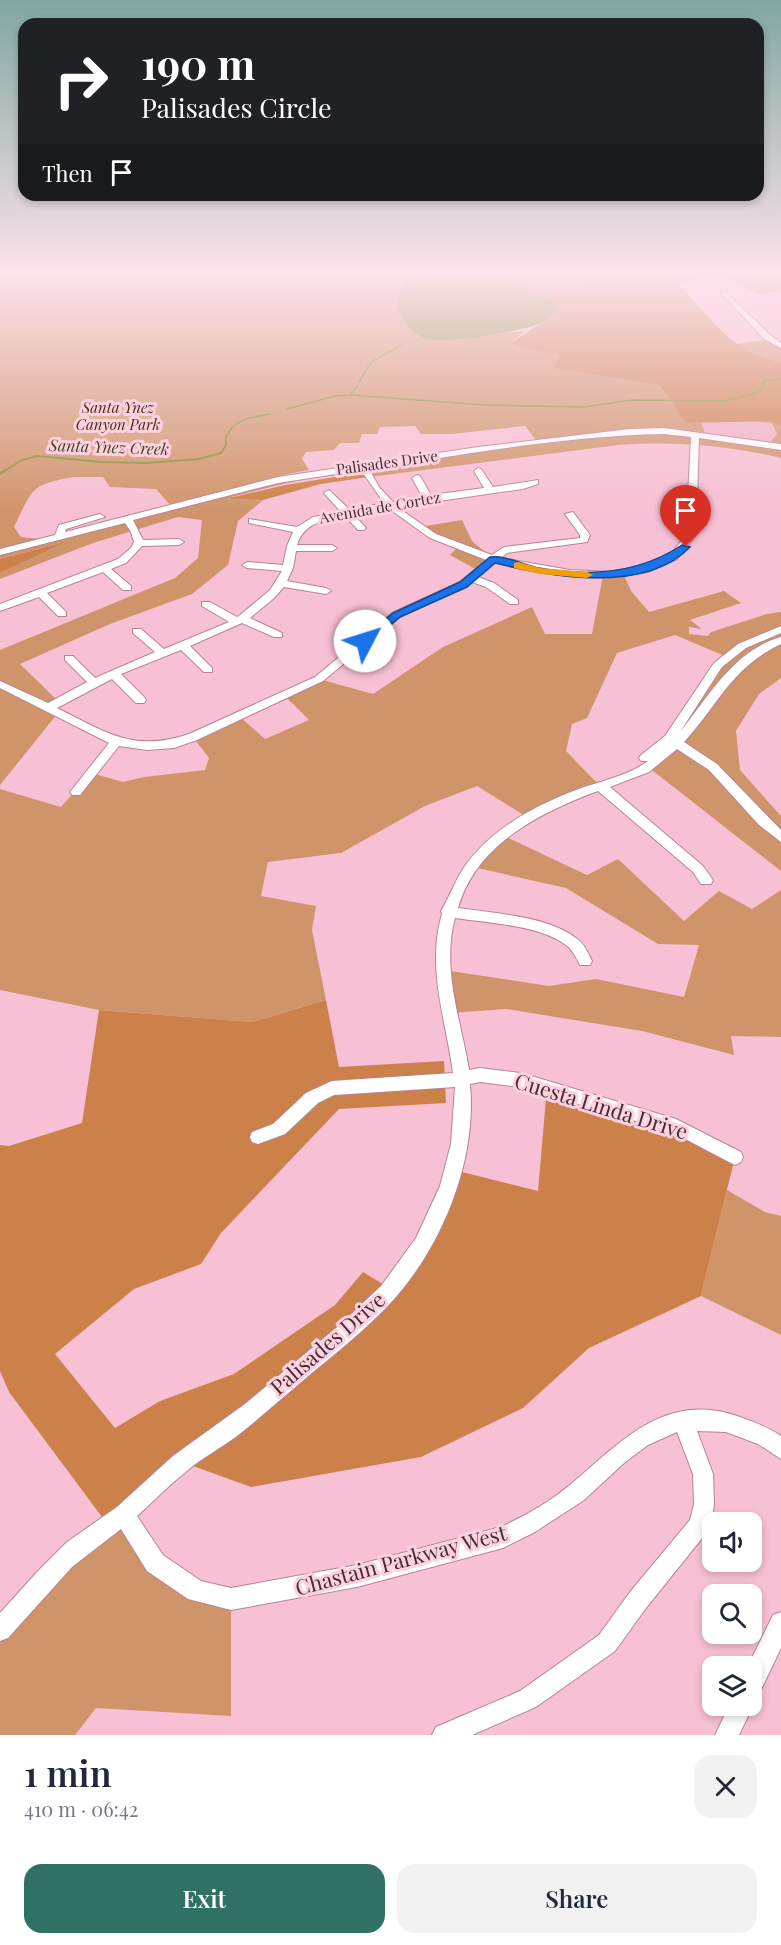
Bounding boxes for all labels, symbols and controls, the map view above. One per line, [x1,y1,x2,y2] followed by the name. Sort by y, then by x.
[141,35,255,91] text: 190 m
[42,42,120,120] icon: right
[141,89,332,125] text: Palisades Circle
[105,156,138,189] icon: arrive
[42,158,93,188] text: Then
[76,397,160,434] park label: Santa Ynez Canyon Park
[48,434,169,459] water label: Santa Ynez Creek
[335,445,439,479] street label: Palisades Drive
[660,485,711,547] pin
[317,487,442,528] street label: Avenida de Cortez
[669,494,702,527] icon: arrive
[333,609,397,673] position arrow
[512,1065,692,1145] street label: Cuesta Linda Drive
[263,1285,390,1400] street label: Palisades Drive
[702,1512,762,1716] map controls
[702,1512,762,1572] button: sound
[292,1517,510,1601] street label: Chastain Parkway West
[702,1584,762,1644] button: search
[702,1656,762,1716] button: layers
[24,1748,112,1796] text: 1 min
[694,1755,757,1818] button: close
[24,1795,138,1822] text: 410 m · 06:42
[24,1864,385,1933] button: Exit
[397,1864,757,1933] button: Share

